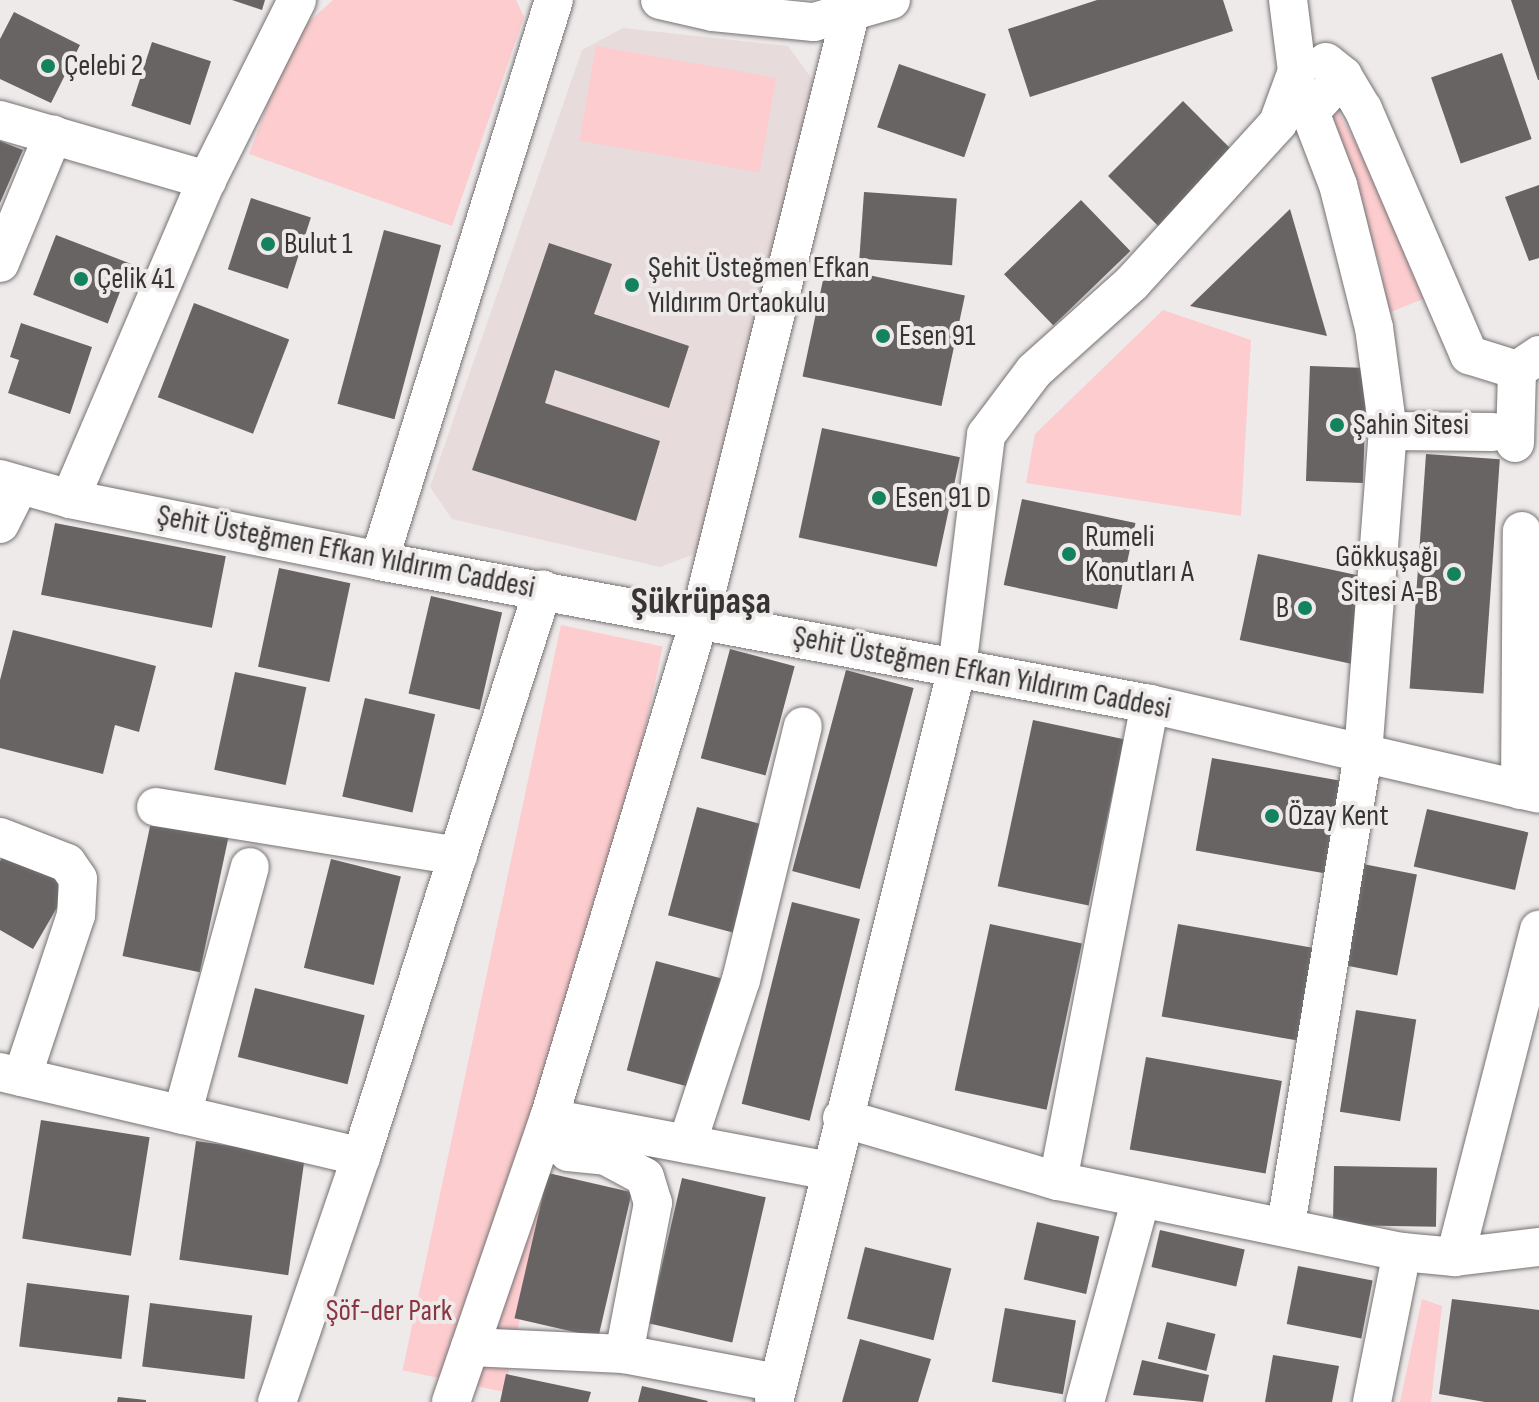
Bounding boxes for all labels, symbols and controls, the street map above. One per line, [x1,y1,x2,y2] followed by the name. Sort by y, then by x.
[64,48,143,84] place label: Çelebi 2
[39,57,57,75] marker: Çelebi 2
[284,226,352,262] place label: Bulut 1
[259,235,277,253] marker: Bulut 1
[648,250,870,320] place label: Şehit Üsteğmen Efkan Yıldırım Ortaokulu
[97,261,174,297] place label: Çelik 41
[72,270,90,288] marker: Çelik 41
[623,276,641,294] marker: Şehit Üsteğmen Efkan Yıldırım Ortaokulu
[899,318,976,354] place label: Esen 91
[874,327,892,345] marker: Esen 91
[1353,407,1469,443] place label: Şahin Sitesi
[1328,416,1346,434] marker: Şahin Sitesi
[895,480,991,516] place label: Esen 91 D
[870,489,888,507] marker: Esen 91 D
[154,498,538,606] street label: Şehit Üsteğmen Efkan Yıldırım Caddesi
[1085,519,1194,590] place label: Rumeli Konutları A
[1335,539,1438,610] place label: Gökkuşağı Sitesi A-B
[1060,545,1078,563] marker: Rumeli Konutları A
[1445,565,1463,583] marker: Gökkuşağı Sitesi A-B
[631,579,771,625] district label: Şükrüpaşa
[1276,590,1289,626] place label: B
[1296,599,1314,617] marker: B
[790,619,1174,727] street label: Şehit Üsteğmen Efkan Yıldırım Caddesi
[1288,798,1389,834] place label: Özay Kent
[1263,807,1281,825] marker: Özay Kent
[326,1293,452,1329] park label: Şöf-der Park

